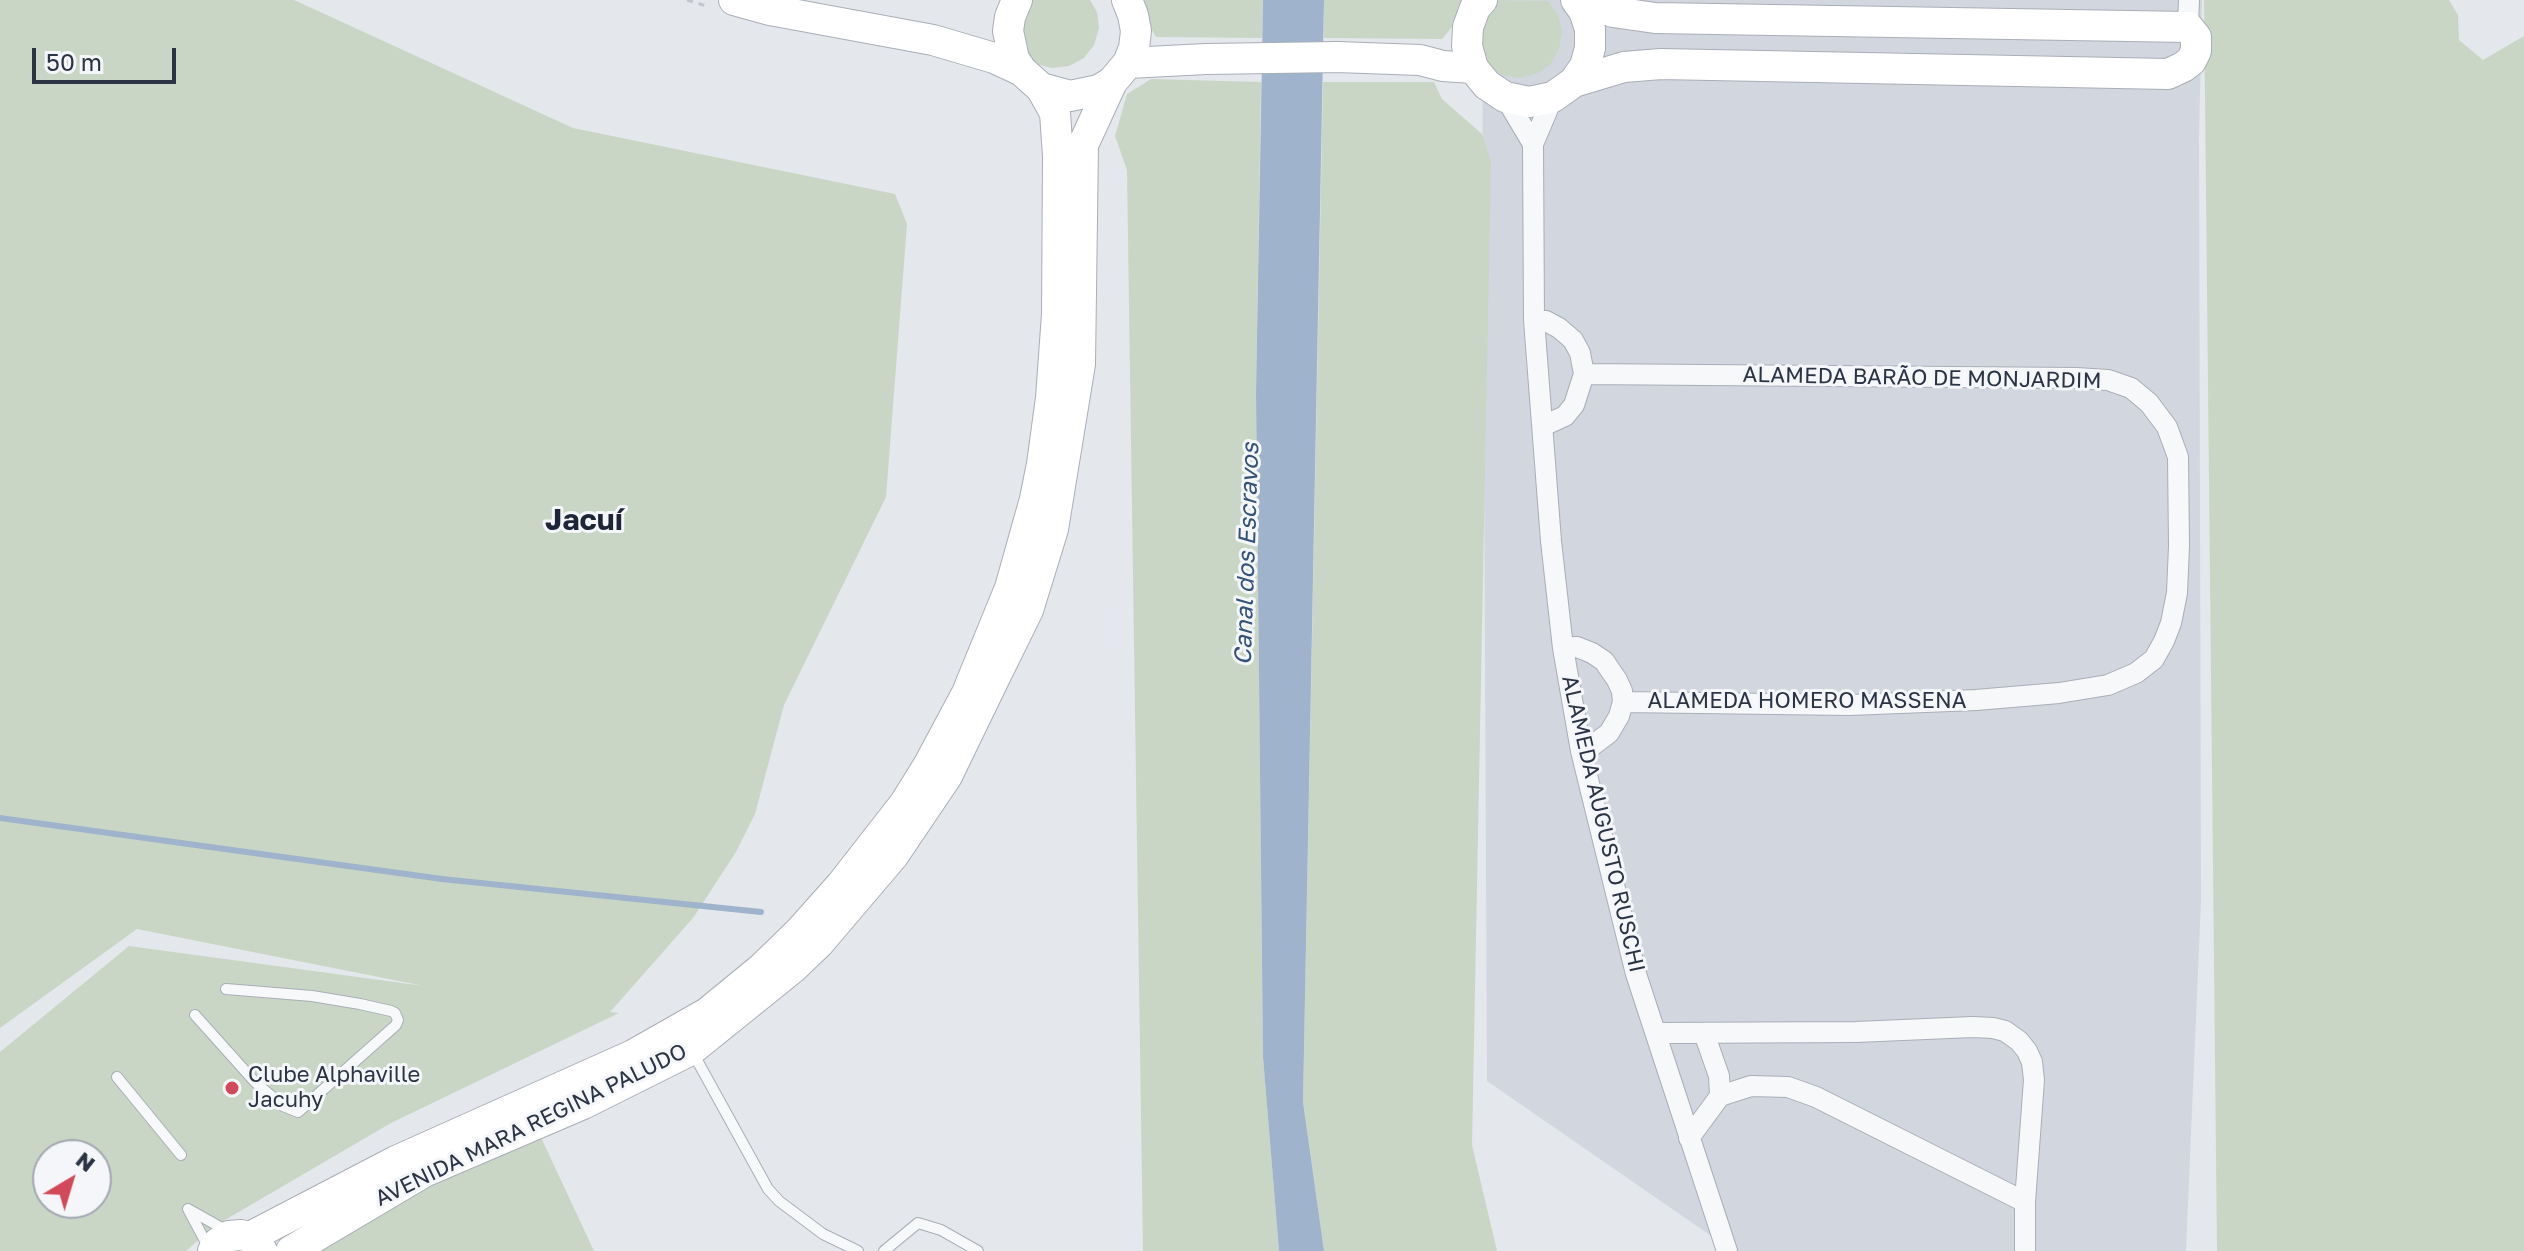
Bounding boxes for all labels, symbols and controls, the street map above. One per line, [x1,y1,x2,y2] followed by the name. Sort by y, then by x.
[36,32,180,82] scale bar
[46,47,102,76] text: 50 m
[1742,362,2102,394] street label: ALAMEDA BARÃO DE MONJARDIM
[1229,442,1265,666] water label: Canal dos Escravos
[545,502,623,538] district label: Jacuí
[1556,673,1650,975] street label: ALAMEDA AUGUSTO RUSCHI
[1648,688,1966,714] street label: ALAMEDA HOMERO MASSENA
[371,1038,691,1212] street label: AVENIDA MARA REGINA PALUDO
[248,1062,420,1114] place label: Clube Alphaville Jacuhy
[223,1079,241,1097] marker: Clube Alphaville Jacuhy
[32,1139,112,1219] north arrow
[71,1145,101,1177] text: N

